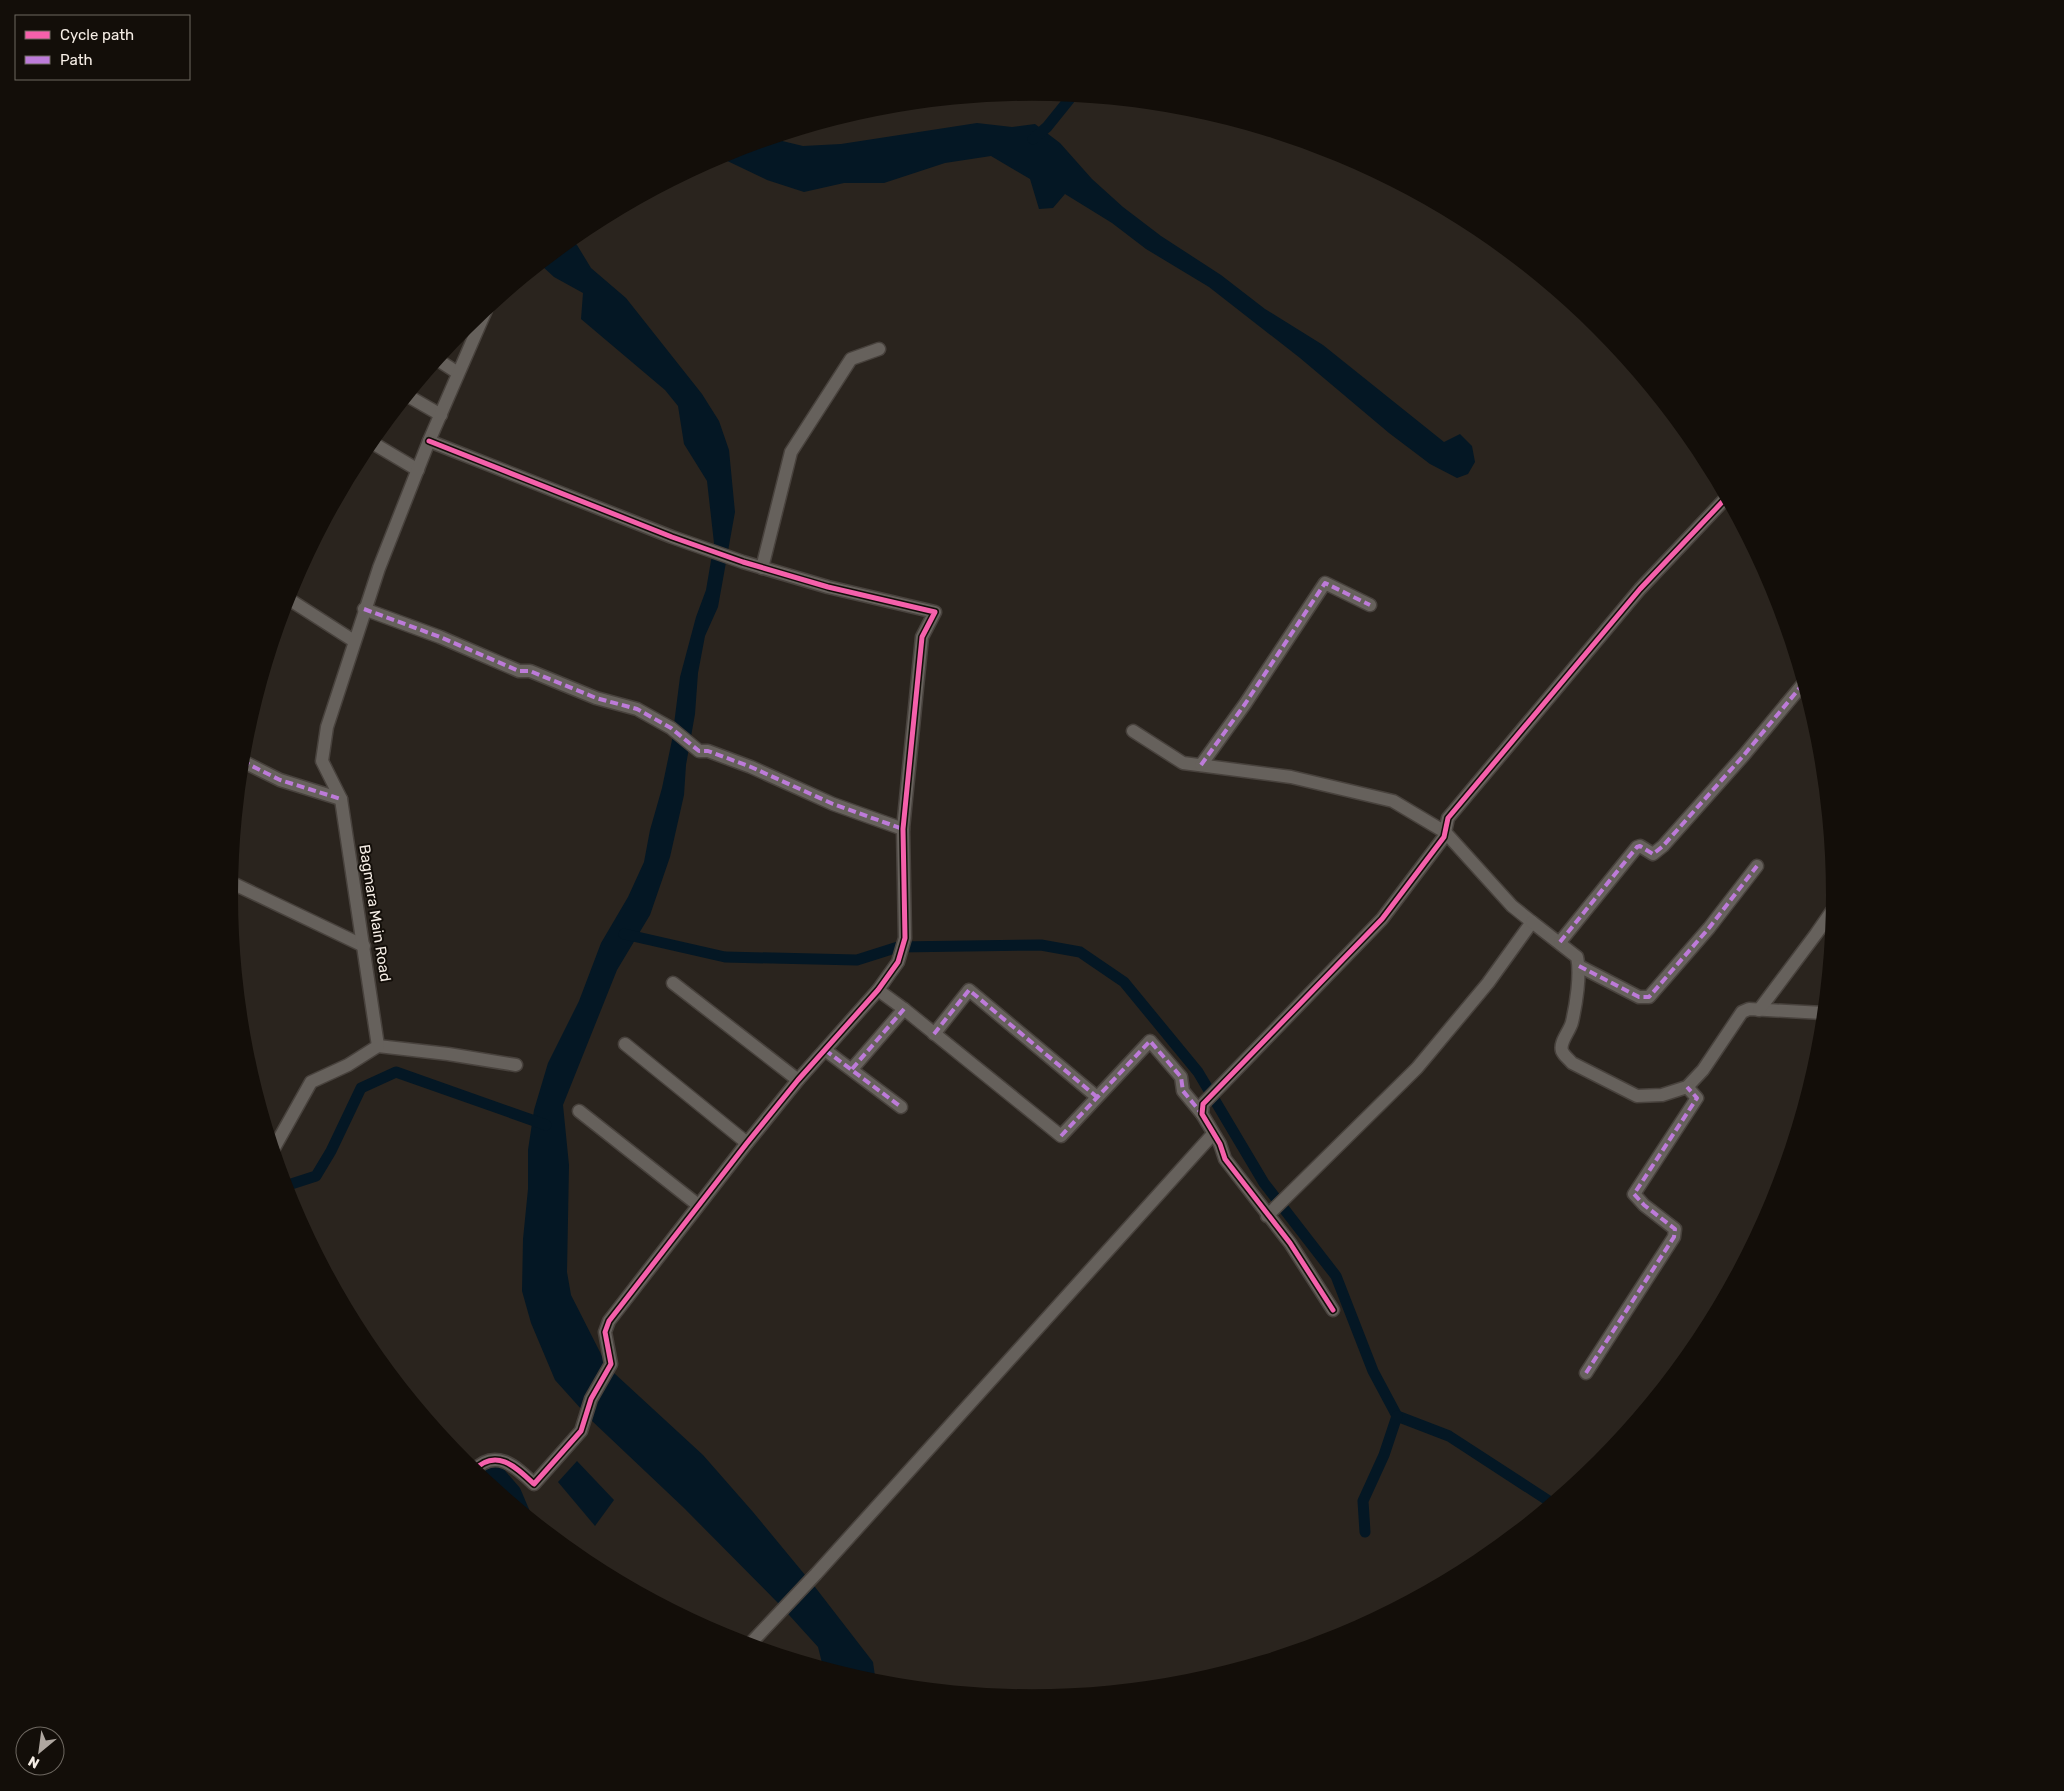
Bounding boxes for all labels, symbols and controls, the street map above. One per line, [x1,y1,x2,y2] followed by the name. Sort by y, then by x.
[15,15,190,80] legend
[60,26,134,44] text: Cycle path
[60,51,93,69] text: Path
[355,843,395,983] street label: Bagmara Main Road
[15,1726,65,1776] north arrow
[25,1752,42,1772] text: N

